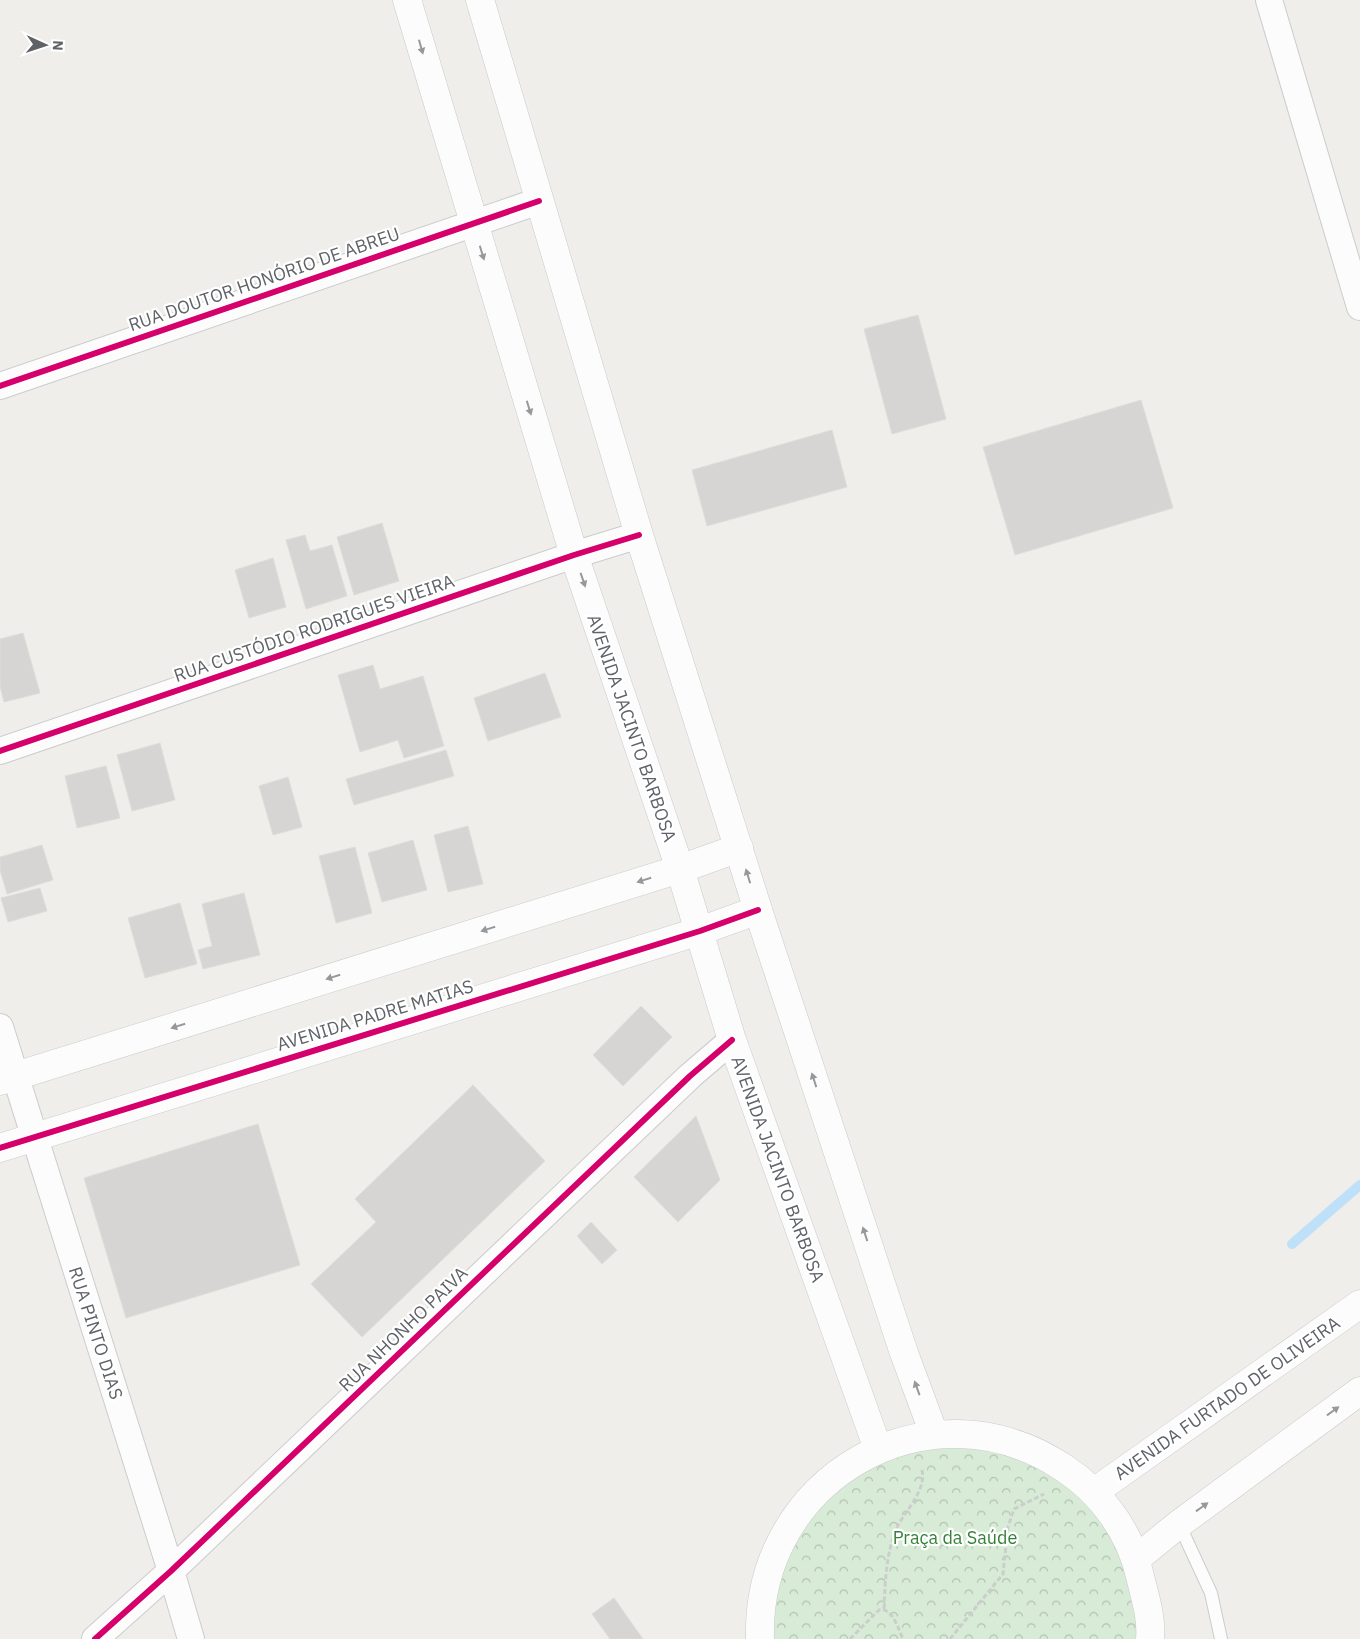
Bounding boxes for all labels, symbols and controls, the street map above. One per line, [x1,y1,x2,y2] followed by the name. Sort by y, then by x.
[20,20,70,70] north arrow
[418,39,426,54] one-way arrow
[49,40,67,51] text: N
[125,222,403,336] street label: RUA DOUTOR HONÓRIO DE ABREU
[478,246,486,261] one-way arrow
[526,401,534,416] one-way arrow
[171,569,458,687] street label: RUA CUSTÓDIO RODRIGUES VIEIRA
[579,573,587,588] one-way arrow
[582,611,682,845] street label: AVENIDA JACINTO BARBOSA
[743,868,751,883] one-way arrow
[636,877,651,885] one-way arrow
[481,925,496,933] one-way arrow
[274,974,476,1056] street label: AVENIDA PADRE MATIAS
[326,974,341,982] one-way arrow
[171,1023,186,1030] one-way arrow
[726,1053,830,1286] street label: AVENIDA JACINTO BARBOSA
[810,1072,818,1087] one-way arrow
[861,1227,868,1242] one-way arrow
[334,1261,473,1396] street label: RUA NHONHO PAIVA
[64,1264,128,1402] street label: RUA PINTO DIAS
[1110,1311,1345,1485] street label: AVENIDA FURTADO DE OLIVEIRA
[913,1381,920,1396] one-way arrow
[1326,1406,1340,1416] one-way arrow
[1195,1502,1209,1512] one-way arrow
[893,1526,1017,1549] park label: Praça da Saúde

